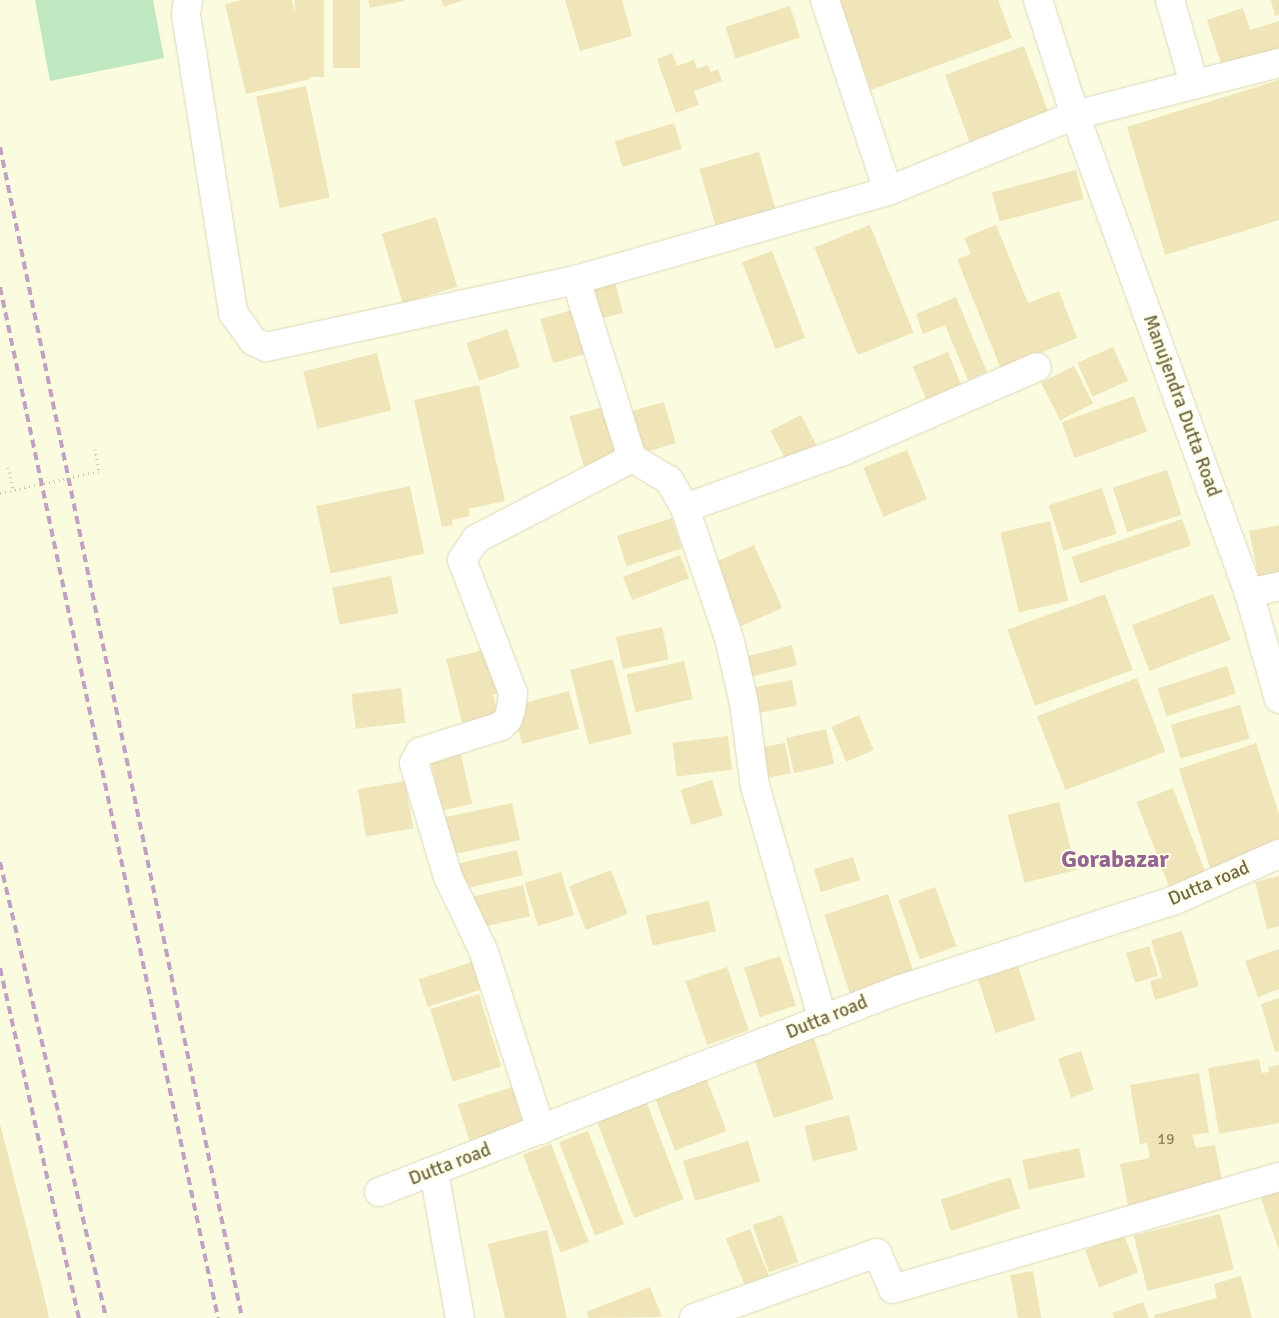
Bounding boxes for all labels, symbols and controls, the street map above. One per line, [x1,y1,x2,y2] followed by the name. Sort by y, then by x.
[1137,312,1225,500] street label: Manujendra Dutta Road
[1061,846,1169,874] district label: Gorabazar
[1165,857,1253,911] street label: Dutta road
[783,991,871,1045] street label: Dutta road
[1157,1129,1175,1149] house number: 19
[406,1139,494,1191] street label: Dutta road

